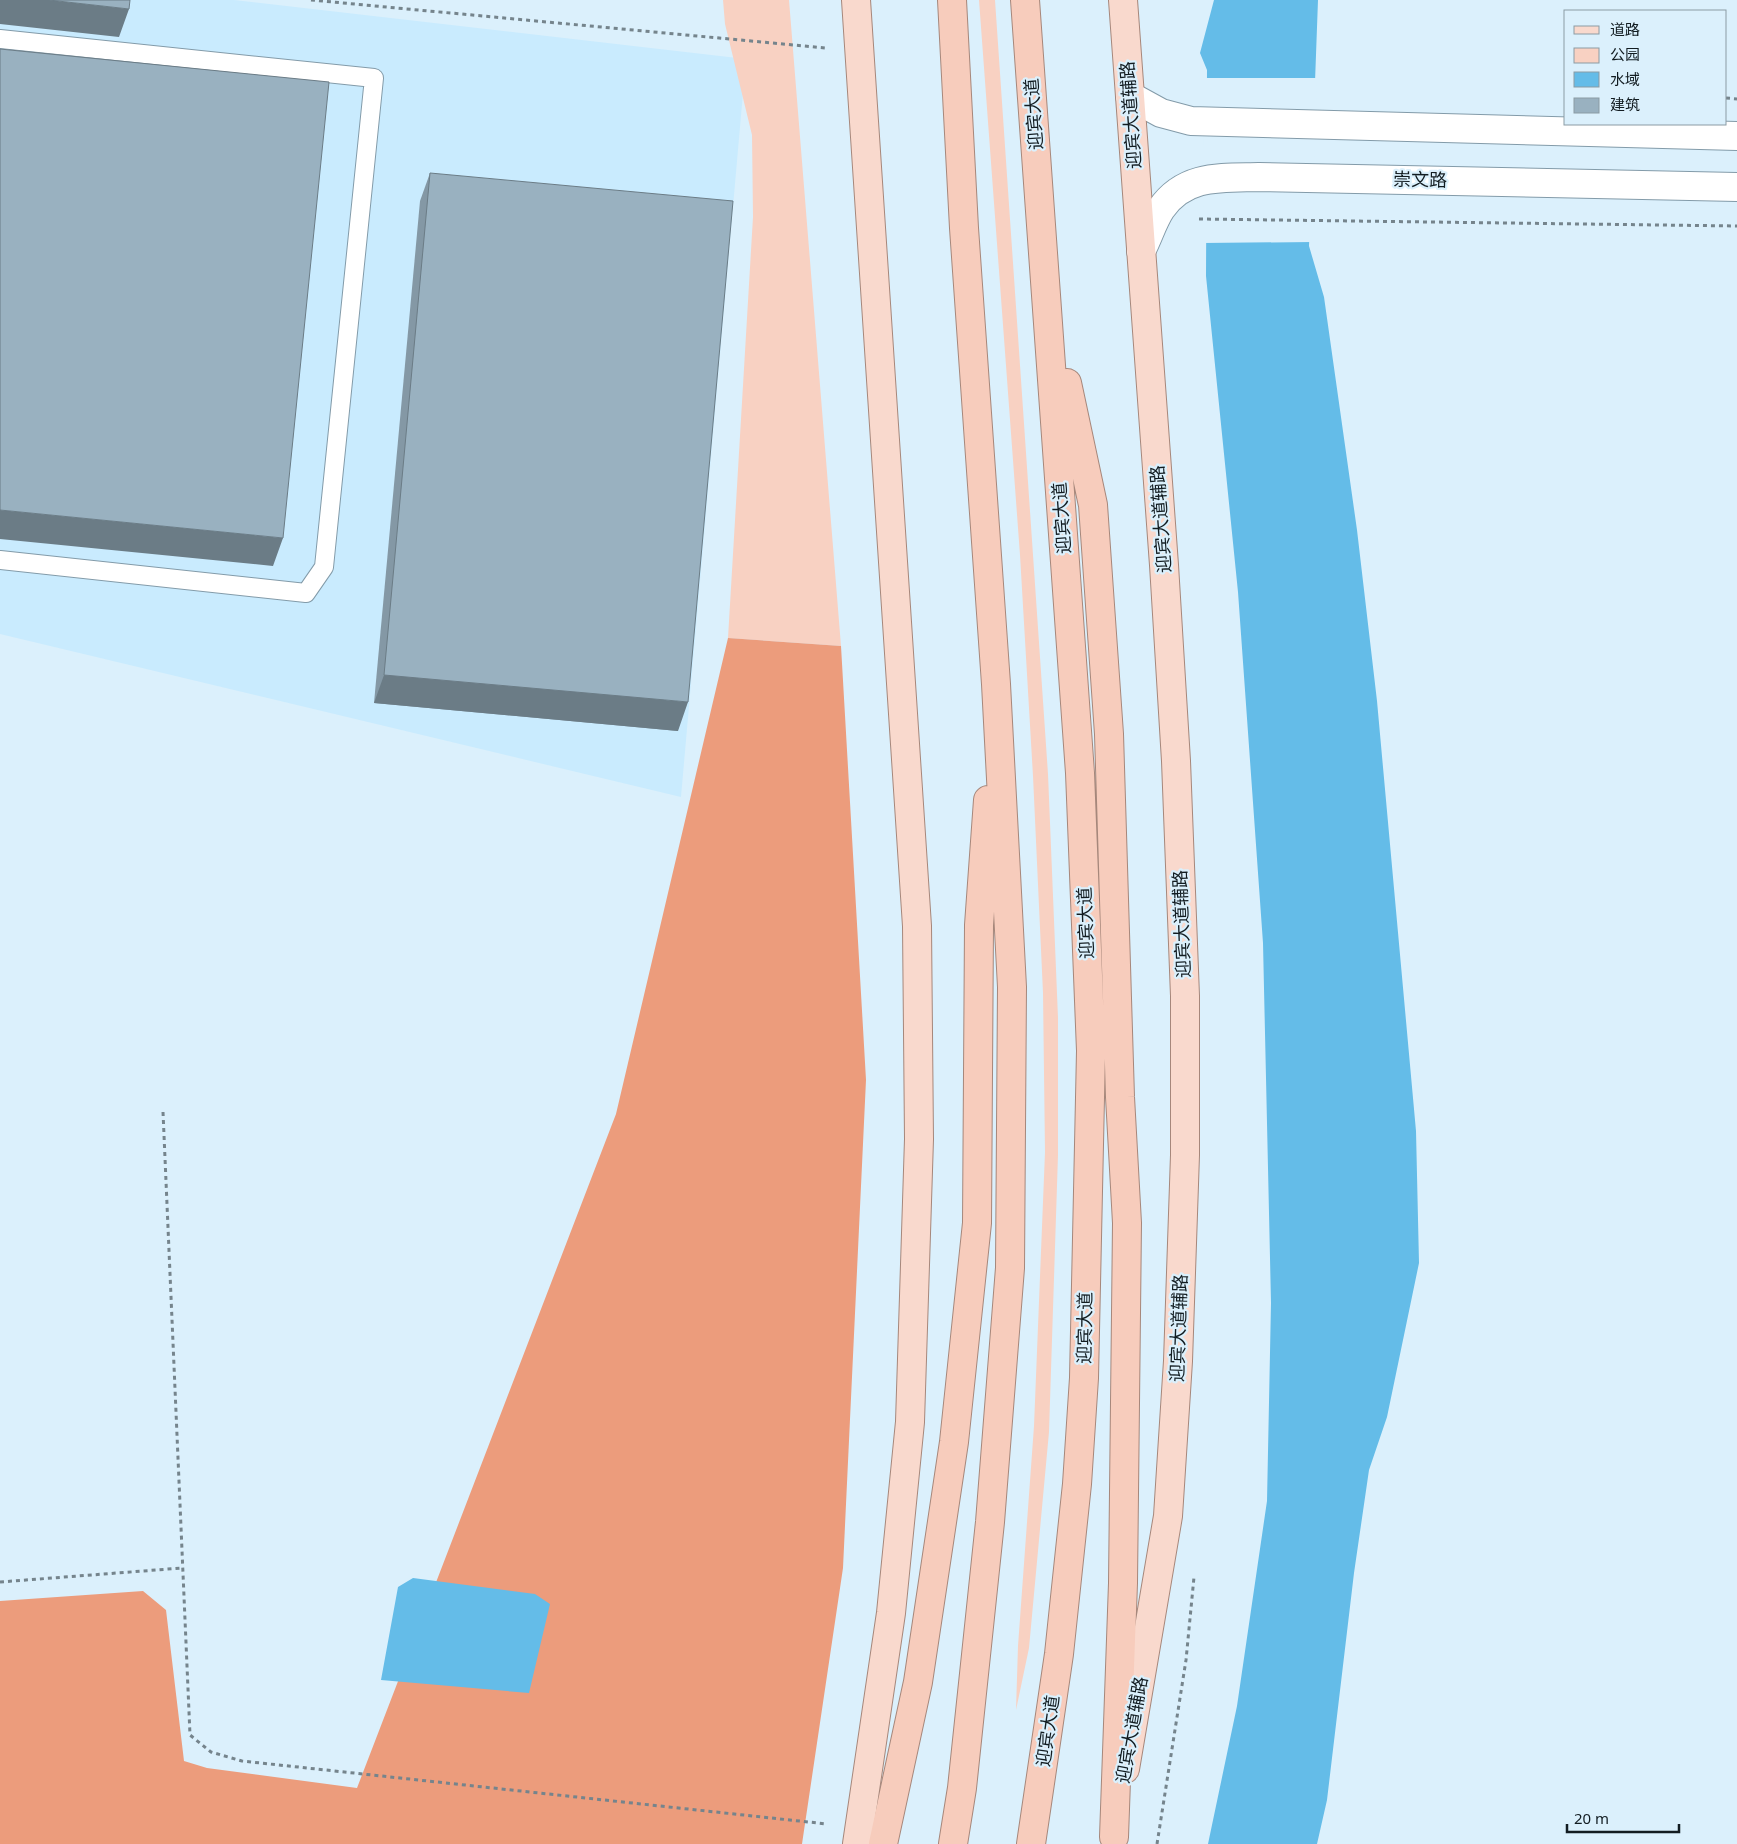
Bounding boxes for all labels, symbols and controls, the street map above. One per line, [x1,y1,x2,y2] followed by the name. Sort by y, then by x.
[1564,10,1727,125] legend
[1610,19,1640,39] text: 道路
[1610,44,1640,64] text: 公园
[1114,60,1146,170] street label: 迎宾大道辅路
[1610,69,1640,89] text: 水域
[1019,77,1047,151] street label: 迎宾大道
[1610,94,1640,114] text: 建筑
[1393,167,1447,191] street label: 崇文路
[1144,464,1176,574] street label: 迎宾大道辅路
[1047,481,1075,555] street label: 迎宾大道
[1167,870,1195,978] street label: 迎宾大道辅路
[1072,887,1098,959] street label: 迎宾大道
[1164,1274,1192,1382] street label: 迎宾大道辅路
[1071,1292,1097,1364] street label: 迎宾大道
[1110,1675,1152,1785] street label: 迎宾大道辅路
[1030,1694,1064,1768] street label: 迎宾大道
[1567,1802,1680,1834] scale bar
[1574,1808,1609,1828] text: 20 m

